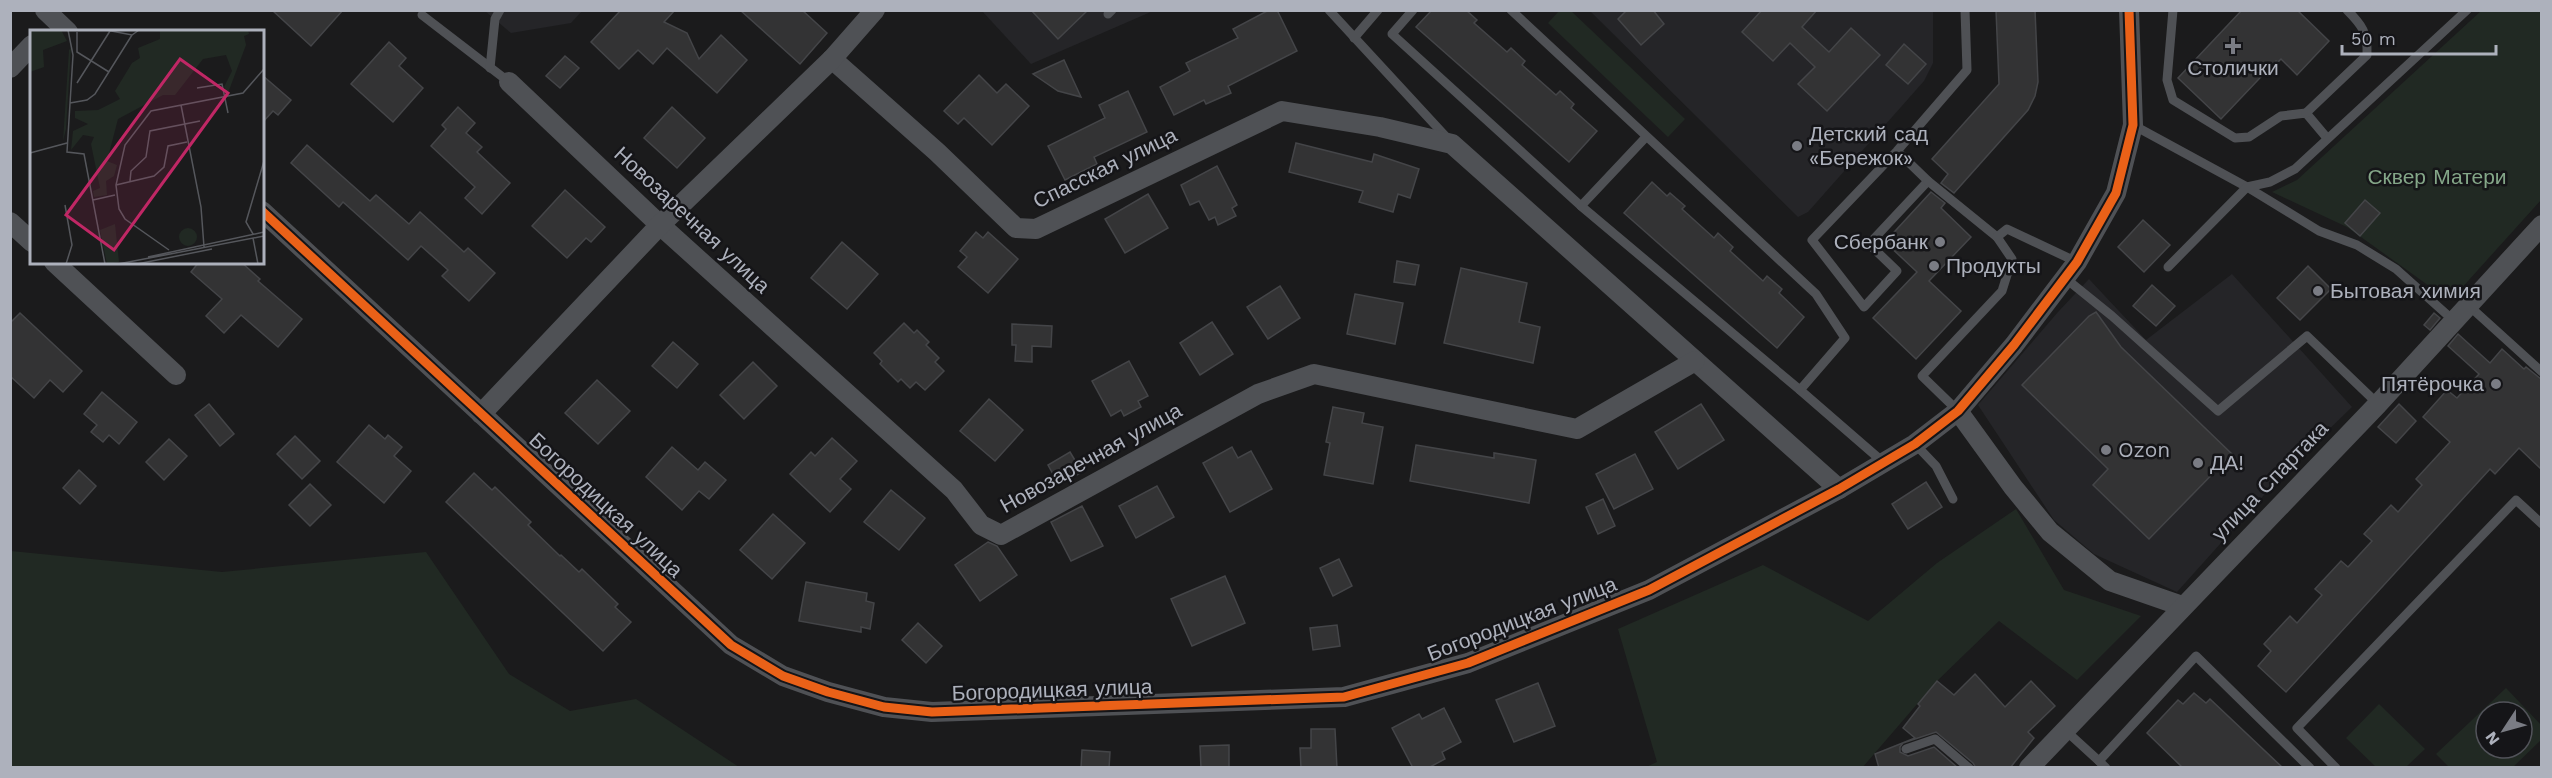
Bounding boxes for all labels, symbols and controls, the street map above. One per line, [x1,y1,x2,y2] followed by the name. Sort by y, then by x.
[2342,18,2496,56] scale bar
[2351,28,2396,49] text: 50 m
[30,30,264,264] inset map
[2226,39,2240,53] marker: Столички
[2187,55,2279,80] place label: Столички
[1809,121,1928,170] place label: Детский сад «Бережок»
[1029,122,1181,213] street label: Спасская улица
[1790,139,1804,153] marker: Детский сад «Бережок»
[609,141,776,298] street label: Новозаречная улица
[2367,164,2507,189] park label: Сквер Матери
[1834,229,1929,254] place label: Сбербанк
[1933,235,1947,249] marker: Сбербанк
[1946,253,2041,278] place label: Продукты
[1927,259,1941,273] marker: Продукты
[2330,278,2481,303] place label: Бытовая химия
[2311,284,2325,298] marker: Бытовая химия
[2381,371,2484,396] place label: Пятёрочка
[2489,377,2503,391] marker: Пятёрочка
[996,397,1186,518] street label: Новозаречная улица
[2206,415,2333,546] street label: улица Спартака
[524,427,689,582] street label: Богородицкая улица
[2118,437,2170,462] place label: Ozon
[2099,443,2113,457] marker: Ozon
[2210,450,2244,475] place label: ДА!
[2191,456,2205,470] marker: ДА!
[1424,571,1620,666] street label: Богородицкая улица
[951,673,1153,705] street label: Богородицкая улица
[2474,700,2534,760] north arrow
[2481,728,2503,749] text: N

